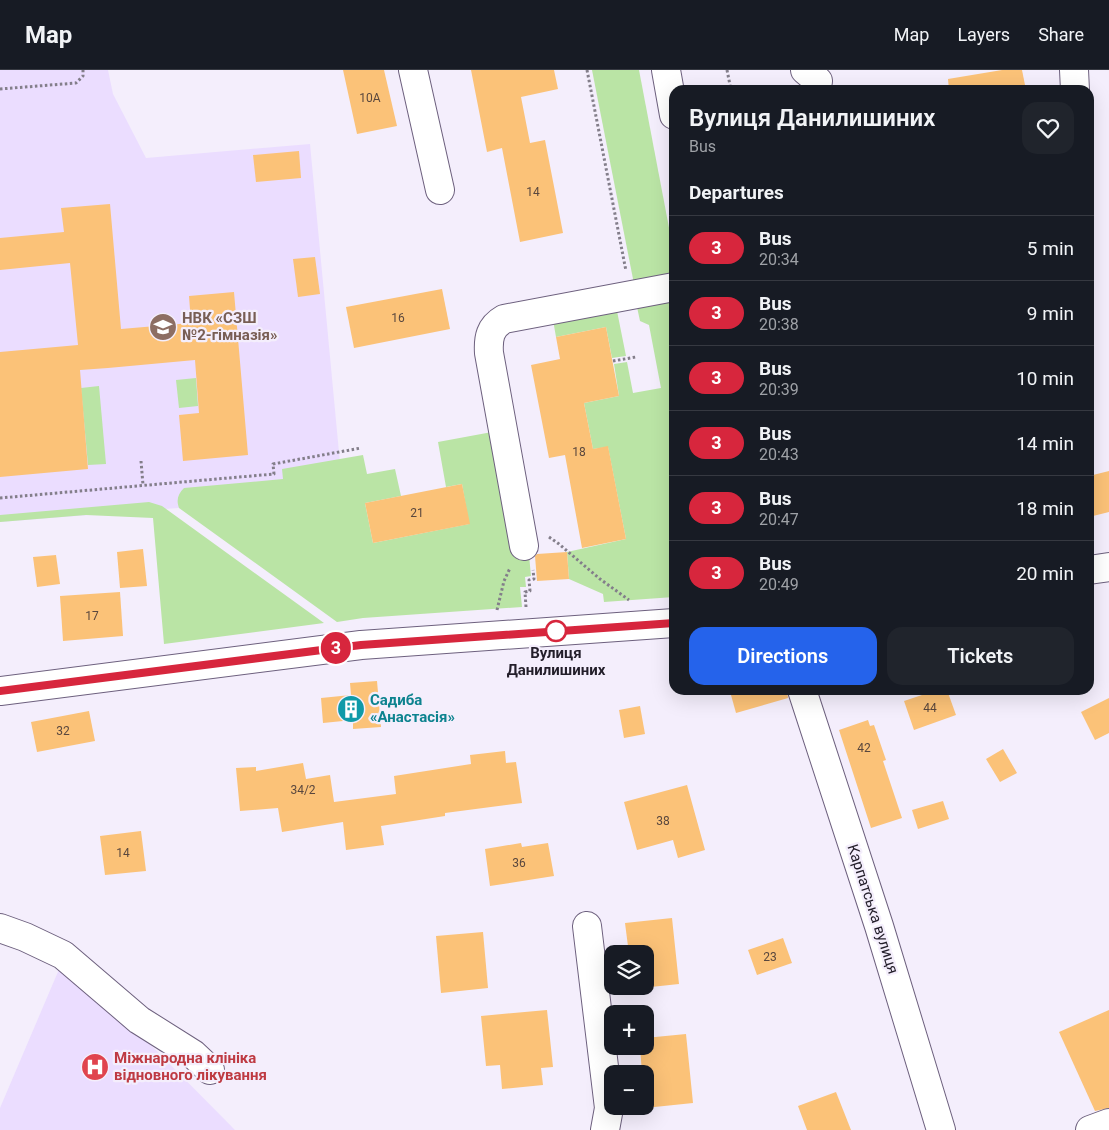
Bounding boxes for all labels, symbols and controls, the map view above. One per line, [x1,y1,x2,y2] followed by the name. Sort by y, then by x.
[25,21,72,49] text: Map
[894,24,929,45] text: Map
[957,24,1010,45] text: Layers
[1038,24,1084,45] text: Share
[359,91,381,105] house number: 10А
[1022,102,1074,154] button: heart
[689,104,935,132] text: Вулиця Данилишиних
[689,137,716,156] text: Bus
[689,181,784,204] text: Departures
[526,185,540,199] house number: 14
[759,227,792,250] text: Bus
[711,237,722,258] text: 3
[1027,237,1074,260] text: 5 min
[759,250,799,269] text: 20:34
[759,292,792,315] text: Bus
[711,302,722,323] text: 3
[1027,302,1074,325] text: 9 min
[182,309,277,344] place label: НВК «СЗШ №2-гімназія»
[391,311,405,325] house number: 16
[148,312,178,342] school or university icon: НВК «СЗШ №2-гімназія»
[759,315,799,334] text: 20:38
[759,357,792,380] text: Bus
[711,367,722,388] text: 3
[1016,367,1074,390] text: 10 min
[759,380,799,399] text: 20:39
[759,422,792,445] text: Bus
[711,432,722,453] text: 3
[1016,432,1074,455] text: 14 min
[572,445,586,459] house number: 18
[759,445,799,464] text: 20:43
[759,487,792,510] text: Bus
[711,497,722,518] text: 3
[1016,497,1074,520] text: 18 min
[410,506,424,520] house number: 21
[759,510,799,529] text: 20:47
[759,552,792,575] text: Bus
[711,562,722,583] text: 3
[1016,562,1074,585] text: 20 min
[759,575,799,594] text: 20:49
[85,609,99,623] house number: 17
[545,620,567,642] marker: Вулиця Данилишиних
[689,627,877,685] button: Directions
[887,627,1074,685] button: Tickets
[320,632,352,664] line badge: 3
[331,637,341,658] text: 3
[507,644,606,679] place label: Вулиця Данилишиних
[370,691,455,726] place label: Садиба «Анастасія»
[336,694,366,724] building icon: Садиба «Анастасія»
[923,701,937,715] house number: 44
[56,724,70,738] house number: 32
[857,741,871,755] house number: 42
[290,783,316,797] house number: 34/2
[656,814,670,828] house number: 38
[844,842,902,976] street label: Карпатська вулиця
[116,846,130,860] house number: 14
[512,856,526,870] house number: 36
[604,945,654,1115] map controls
[604,945,654,995] button: layers
[763,950,777,964] house number: 23
[604,1005,654,1055] button: +
[114,1049,267,1084] place label: Міжнародна клініка відновного лікування
[80,1052,110,1082] hospital icon: Міжнародна клініка відновного лікування
[604,1065,654,1115] button: −

